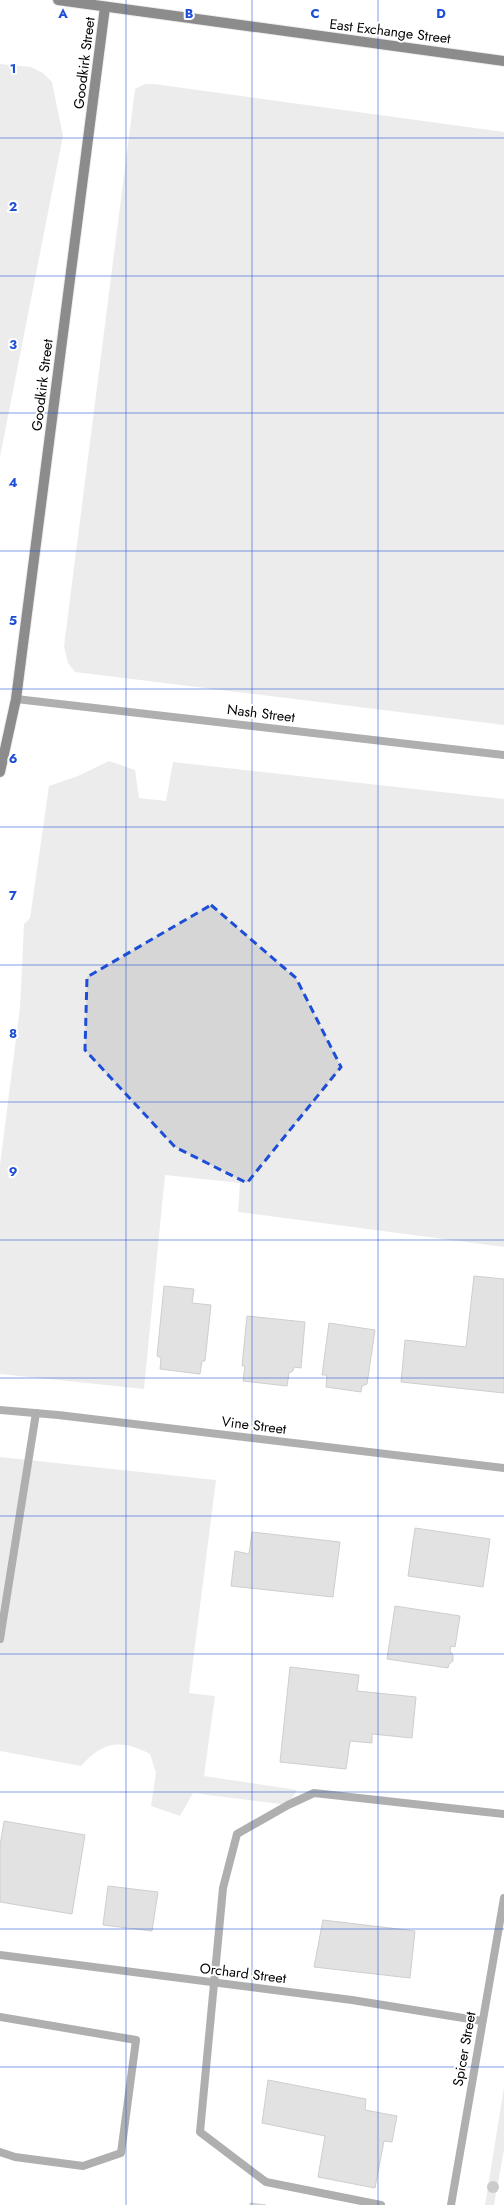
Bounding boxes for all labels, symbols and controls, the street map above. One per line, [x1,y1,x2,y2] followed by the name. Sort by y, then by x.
[57,4,68,23] text: A
[185,4,194,23] text: B
[310,4,320,23] text: C
[436,4,446,23] text: D
[328,14,452,48] street label: East Exchange Street
[68,15,100,110] street label: Goodkirk Street
[10,59,16,78] text: 1
[9,197,17,216] text: 2
[9,335,17,354] text: 3
[26,337,58,432] street label: Goodkirk Street
[8,473,18,492] text: 4
[9,611,17,630] text: 5
[226,699,297,727] street label: Nash Street
[9,749,18,768] text: 6
[9,886,17,905] text: 7
[9,1024,17,1043] text: 8
[9,1162,18,1181] text: 9
[221,1411,288,1439] street label: Vine Street
[199,1958,288,1988] street label: Orchard Street
[448,2009,481,2088] street label: Spicer Street

